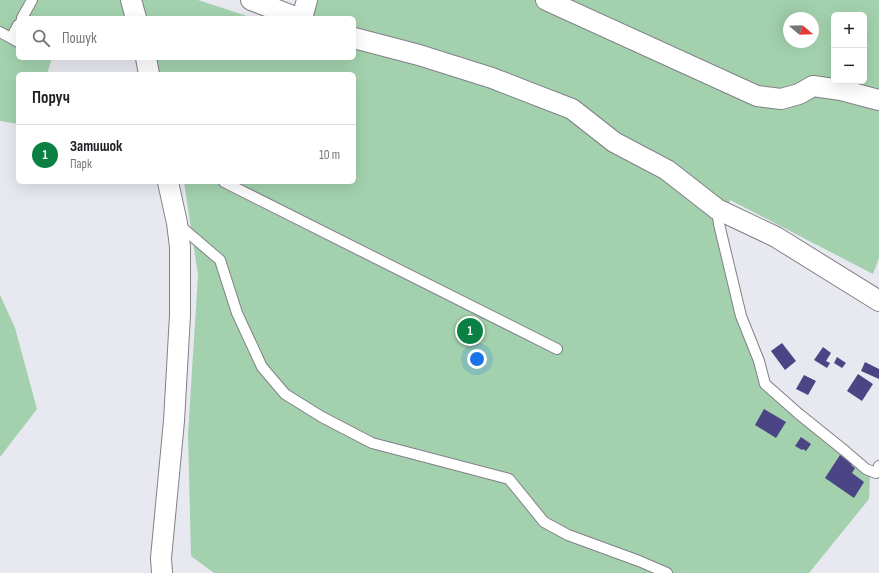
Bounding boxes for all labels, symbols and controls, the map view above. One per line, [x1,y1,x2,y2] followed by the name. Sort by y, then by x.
[783,12,819,48] north arrow
[831,12,867,84] map controls
[831,12,867,48] button: +
[16,16,356,60] search box
[30,27,52,49] icon: search
[62,29,97,48] text: Пошук
[831,48,867,84] button: −
[32,88,70,108] text: Поруч
[70,137,122,156] text: Затишок
[42,147,48,163] text: 1
[319,147,340,163] text: 10 m
[70,156,92,172] text: Парк
[457,316,483,346] pin: 1
[467,349,487,369] your location

